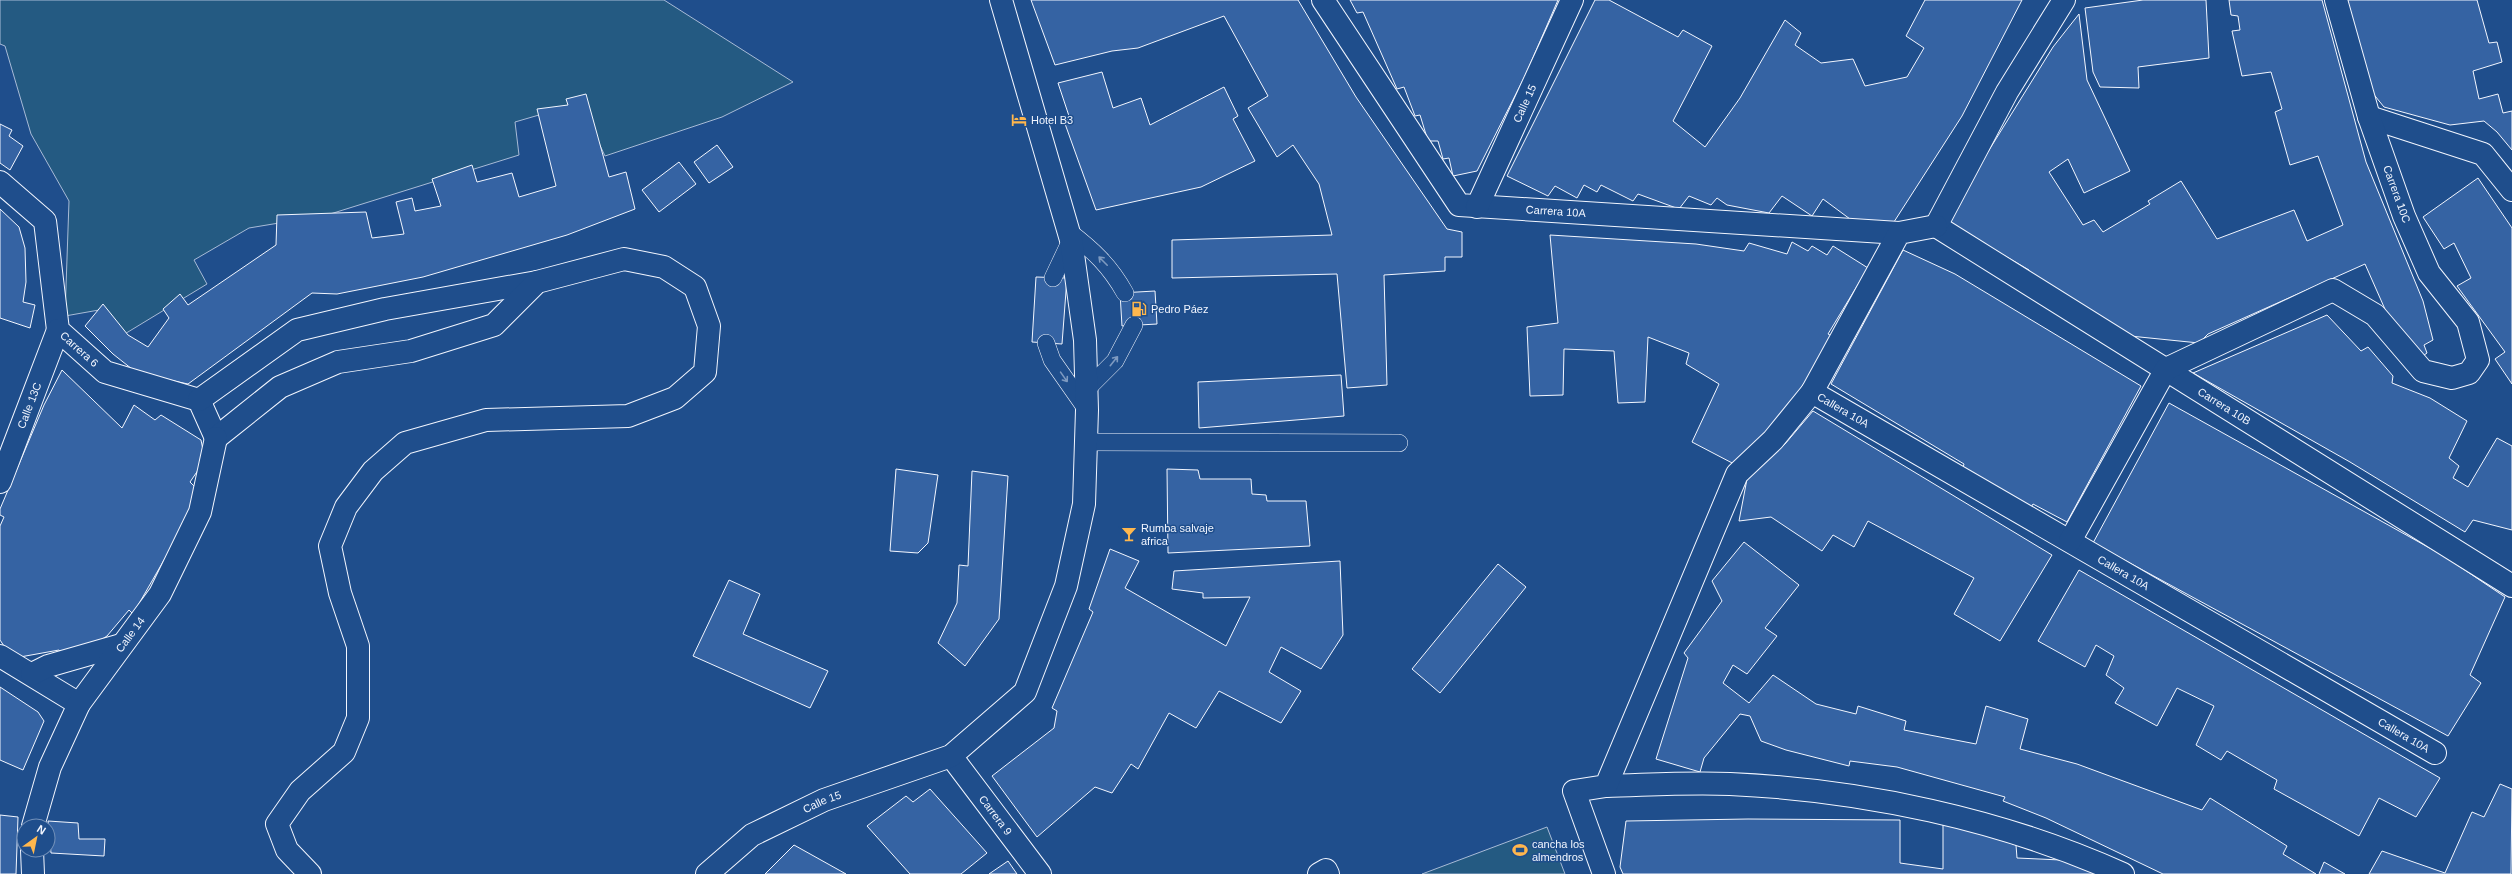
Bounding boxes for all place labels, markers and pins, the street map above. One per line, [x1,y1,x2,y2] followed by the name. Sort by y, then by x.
[1010,111,1028,129] hotel icon: Hotel B3
[1031,114,1073,126] place label: Hotel B3
[1130,300,1148,318] fuel station icon: Pedro Páez
[1151,303,1208,315] place label: Pedro Páez
[1141,522,1214,547] place label: Rumba salvaje africa
[1120,525,1138,543] bar icon: Rumba salvaje africa
[1532,838,1585,863] place label: cancha los almendros
[1511,841,1529,859] sports icon: cancha los almendros

